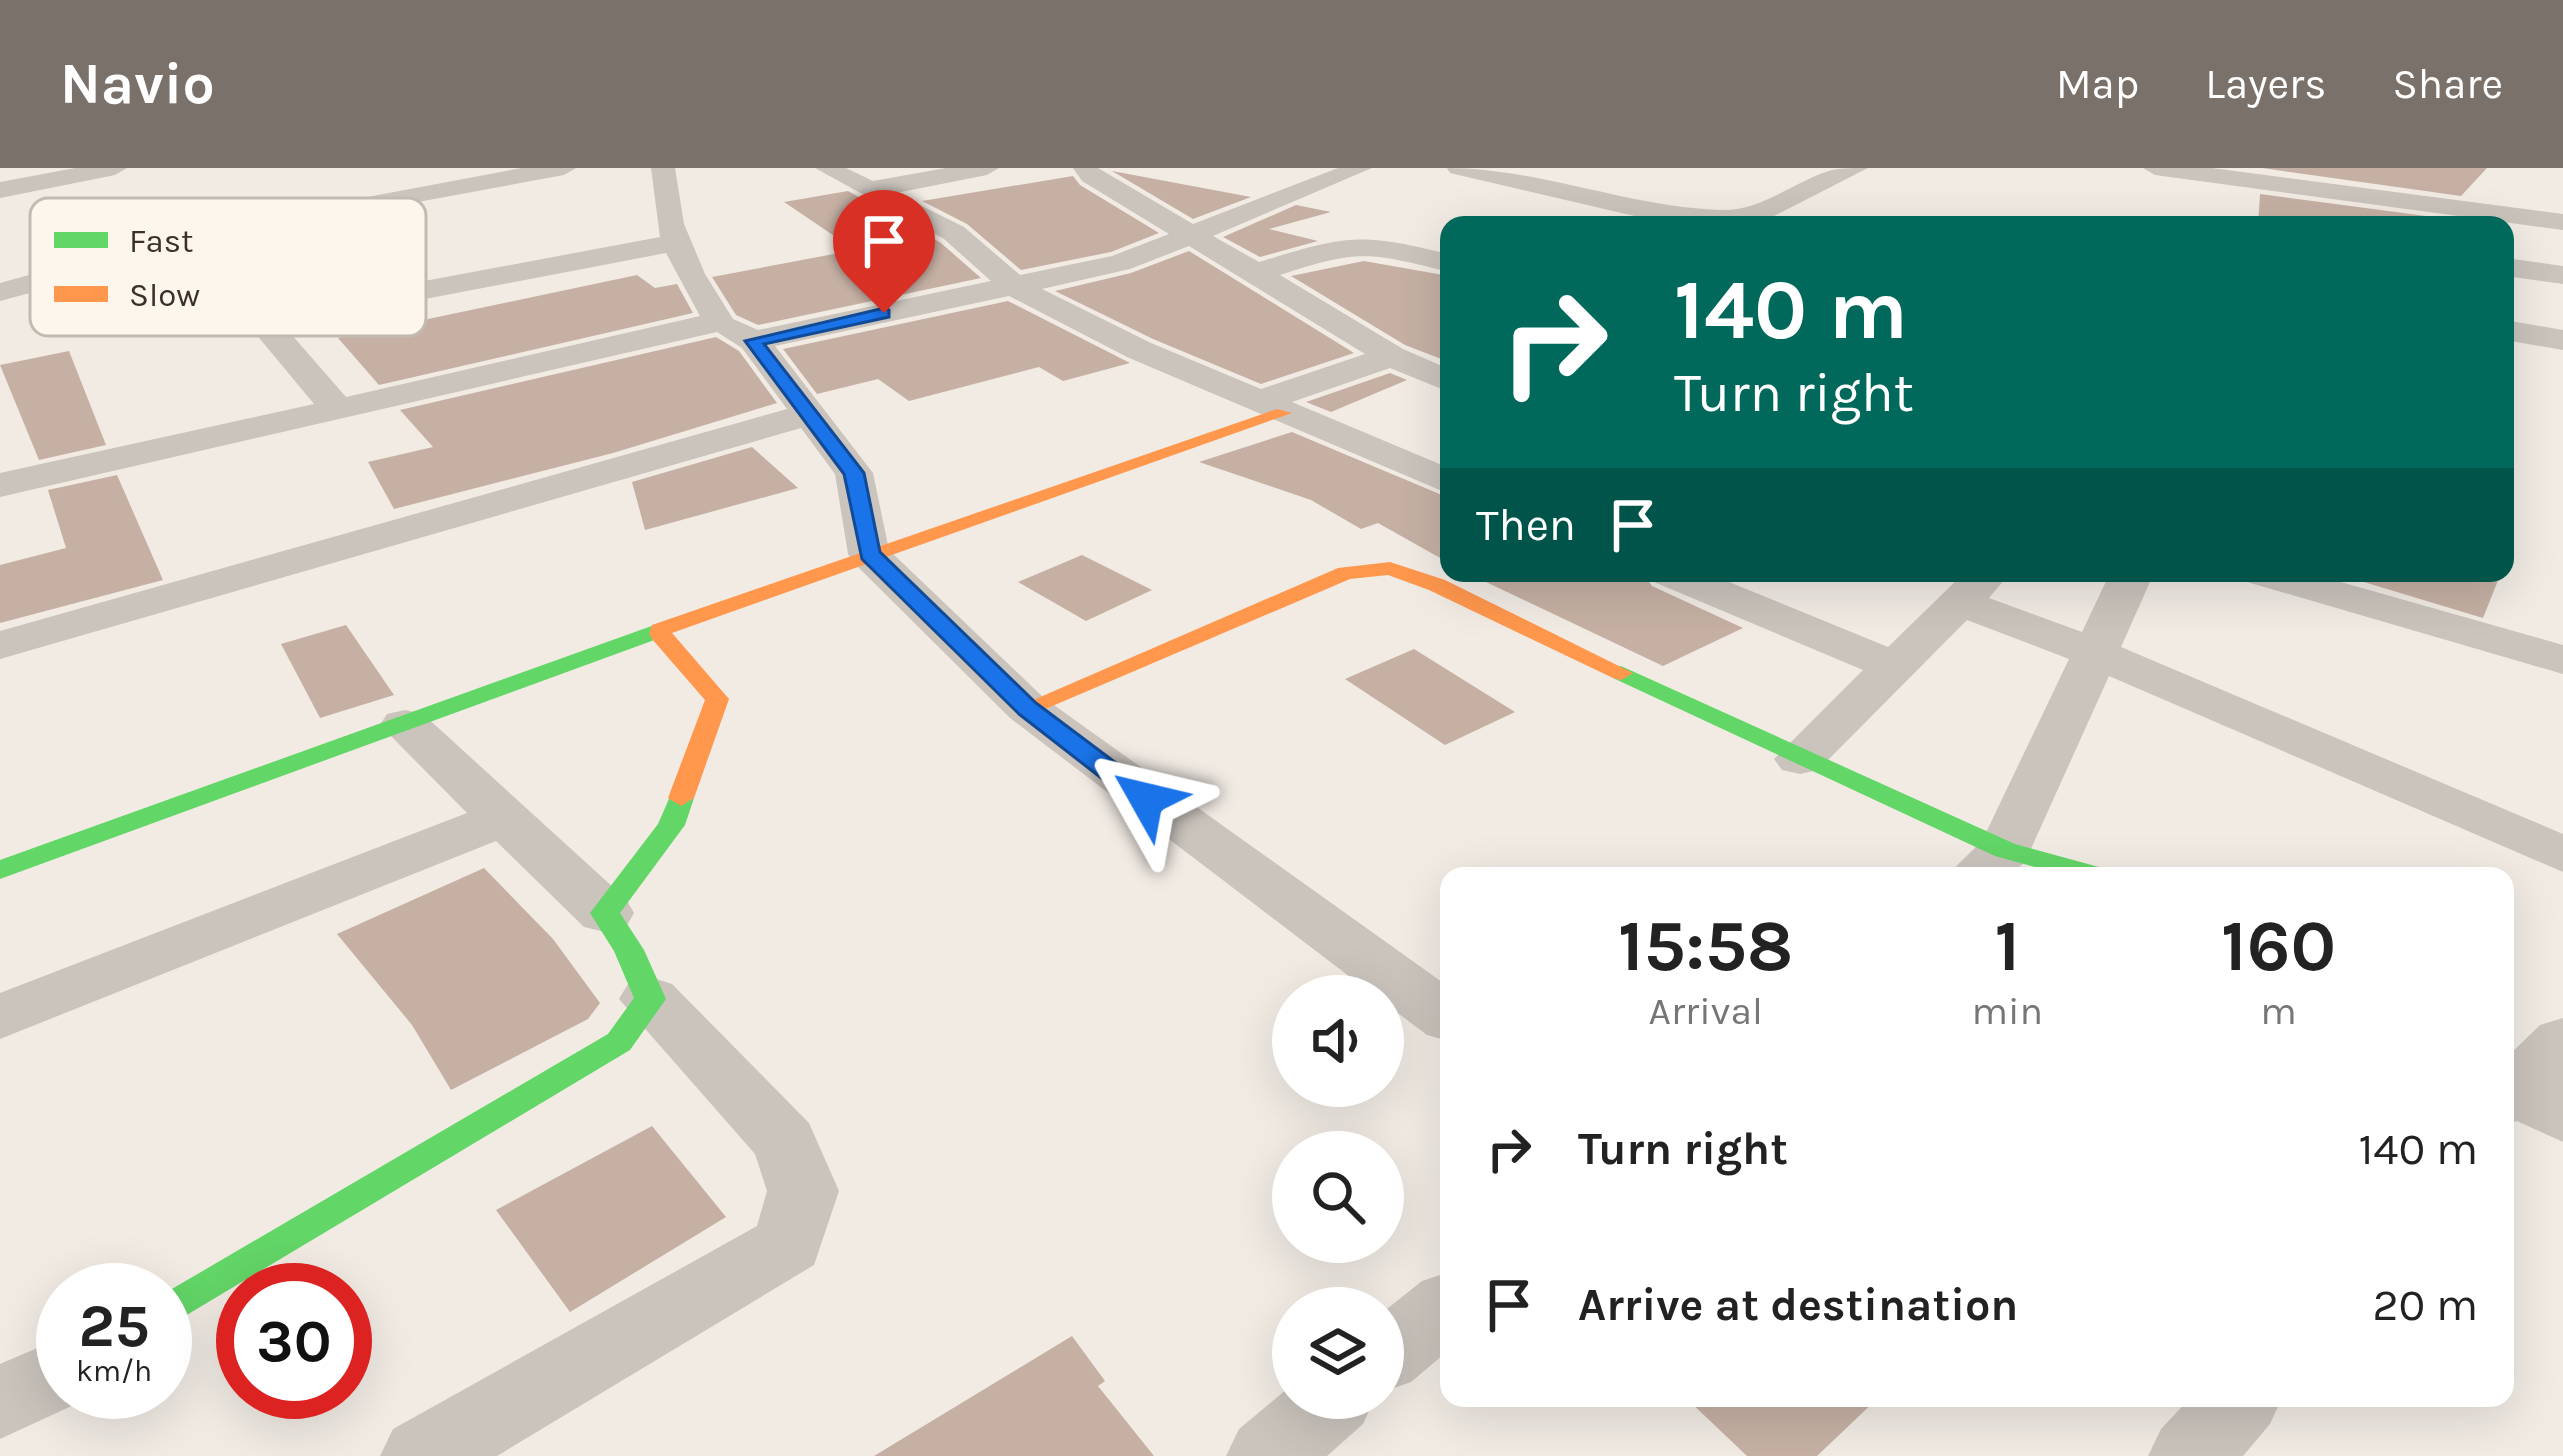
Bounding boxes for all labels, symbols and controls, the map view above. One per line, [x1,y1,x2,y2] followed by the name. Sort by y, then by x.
[60,51,215,117] text: Navio
[2056,59,2139,109] text: Map
[2205,59,2326,109] text: Layers
[2392,59,2503,109] text: Share
[833,190,935,313] pin
[30,198,426,336] legend
[851,208,917,274] icon: arrive
[129,222,193,260] text: Fast
[1674,261,1908,359] text: 140 m
[1476,264,1632,420] icon: right
[129,276,200,314] text: Slow
[1674,361,1914,425] text: Turn right
[1600,492,1666,558] icon: arrive
[1476,499,1576,551] text: Then
[1083,736,1209,862] position arrow
[1618,904,1793,988] text: 15:58
[1994,904,2020,988] text: 1
[2221,904,2336,988] text: 160
[1272,975,1404,1419] map controls
[1272,975,1404,1107] button: sound
[1649,988,1763,1034] text: Arrival
[1971,988,2043,1034] text: min
[2260,988,2297,1034] text: m
[1476,1116,1542,1182] icon: right
[1578,1123,1788,1175] text: Turn right
[2359,1123,2478,1175] text: 140 m
[1272,1131,1404,1263] button: search
[216,1263,372,1419] speed limit sign: 30
[1476,1272,1542,1338] icon: arrive
[1578,1279,2018,1331] text: Arrive at destination
[2372,1279,2478,1331] text: 20 m
[1272,1287,1404,1419] button: layers
[78,1291,150,1361] text: 25
[76,1353,152,1389] text: km/h

